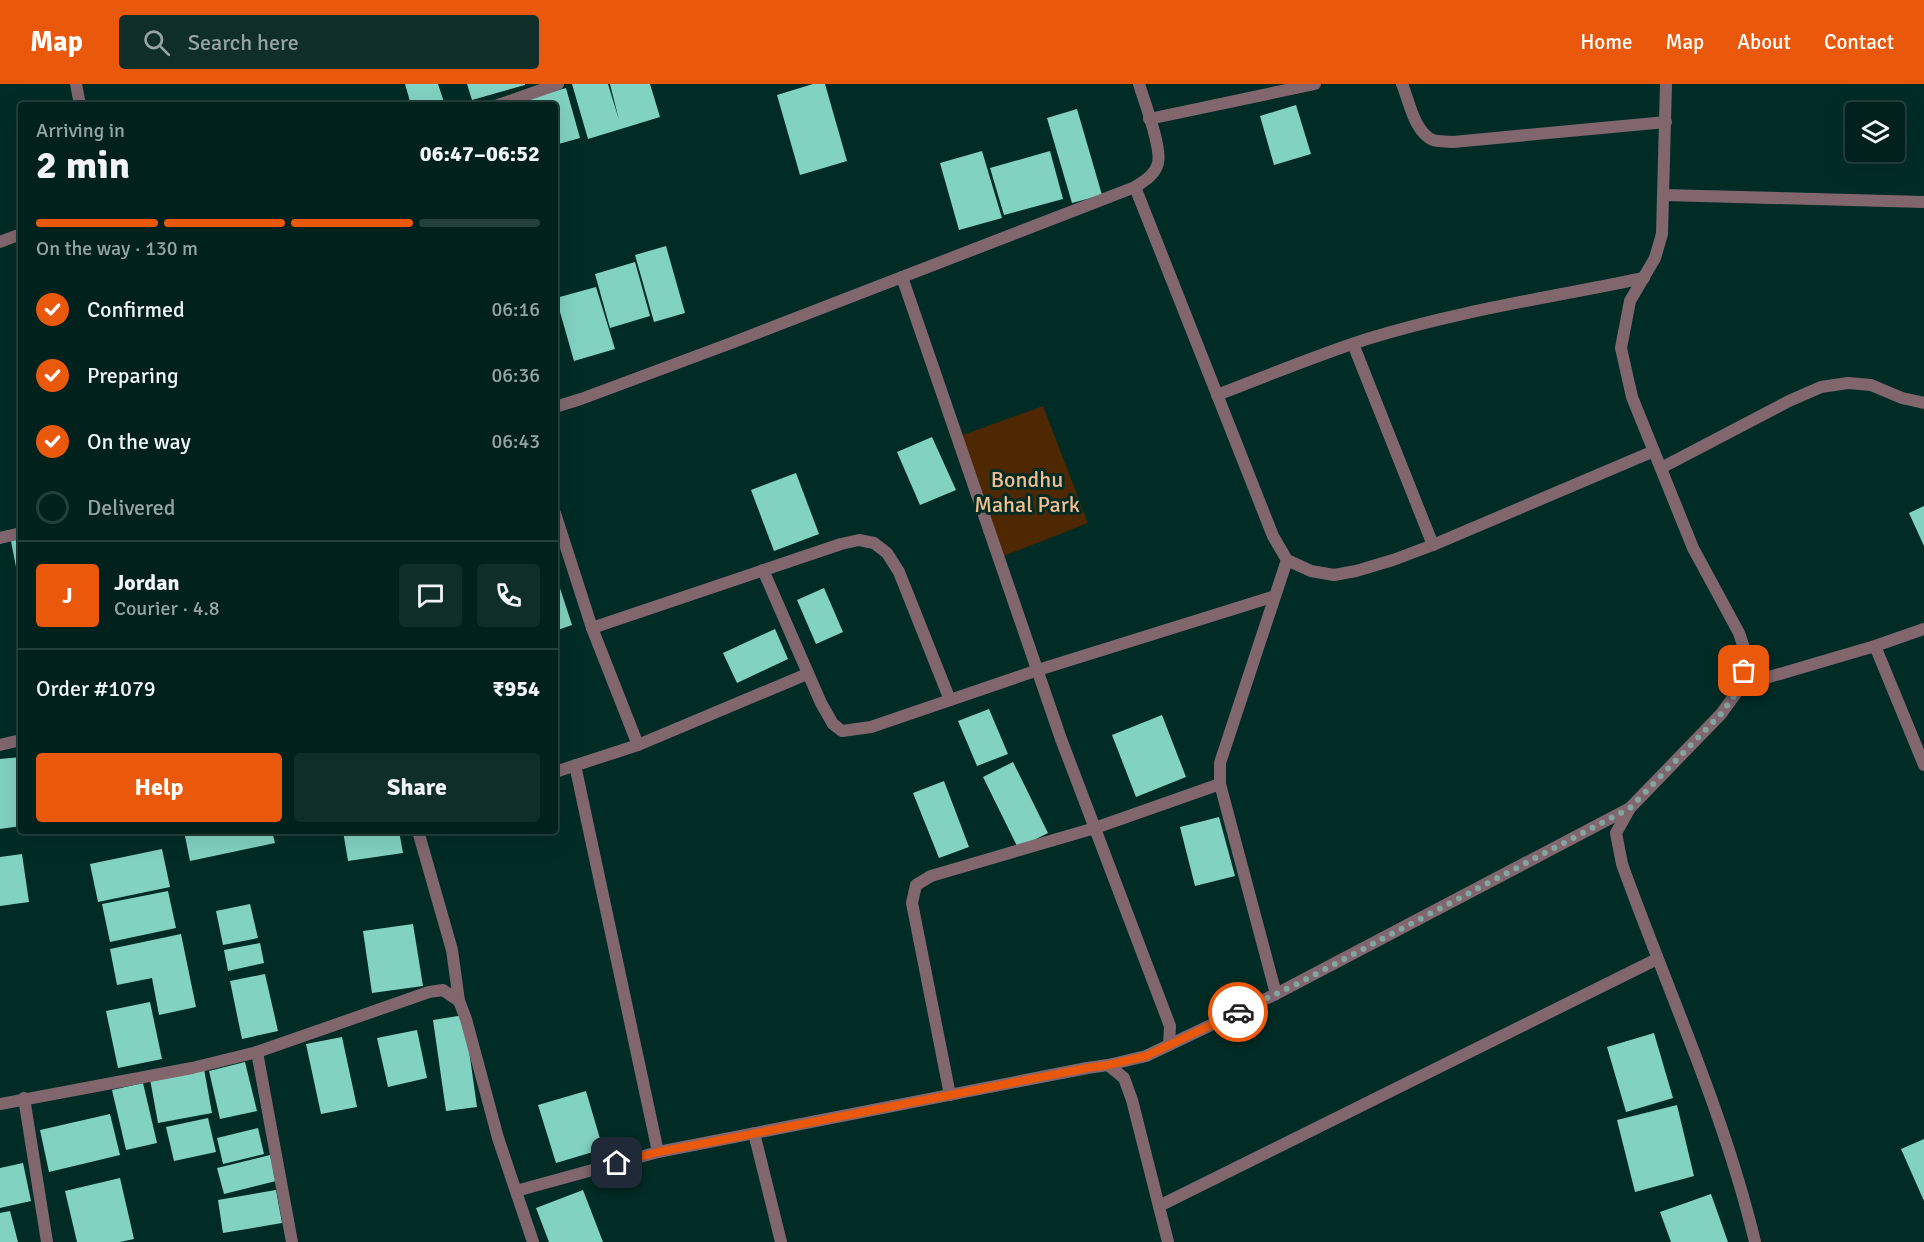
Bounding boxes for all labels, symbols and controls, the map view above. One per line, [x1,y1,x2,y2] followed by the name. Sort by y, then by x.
[119,15,539,69] search box
[30,25,83,59] text: Map
[140,26,173,59] icon: search
[188,29,299,56] text: Search here
[1580,29,1633,55] text: Home
[1666,29,1704,55] text: Map
[1737,29,1791,55] text: About
[1824,29,1894,55] text: Contact
[1845,102,1905,162] map controls
[1845,102,1905,162] button: layers
[36,118,125,143] text: Arriving in
[420,140,540,167] text: 06:47–06:52
[36,141,130,189] text: 2 min
[36,236,198,261] text: On the way · 130 m
[36,293,69,326] icon: check
[87,296,185,323] text: Confirmed
[491,297,540,322] text: 06:16
[36,359,69,392] icon: check
[87,362,179,389] text: Preparing
[491,363,540,388] text: 06:36
[36,425,69,458] icon: check
[87,428,191,455] text: On the way
[491,429,540,454] text: 06:43
[974,466,1080,518] park label: Bondhu Mahal Park
[87,494,175,521] text: Delivered
[399,564,462,627] button: chat
[477,564,540,627] button: phone
[114,569,180,596] text: Jordan
[62,582,73,609] text: J
[114,596,220,621] text: Courier · 4.8
[1718,645,1769,696] pin
[1727,654,1760,687] icon: bag
[36,675,156,702] text: Order #1079
[492,675,540,702] text: ₹954
[36,753,282,822] button: Help
[294,753,540,822] button: Share
[1208,982,1268,1042] courier
[1222,996,1255,1029] icon: car
[591,1137,642,1188] pin
[600,1146,633,1179] icon: home

